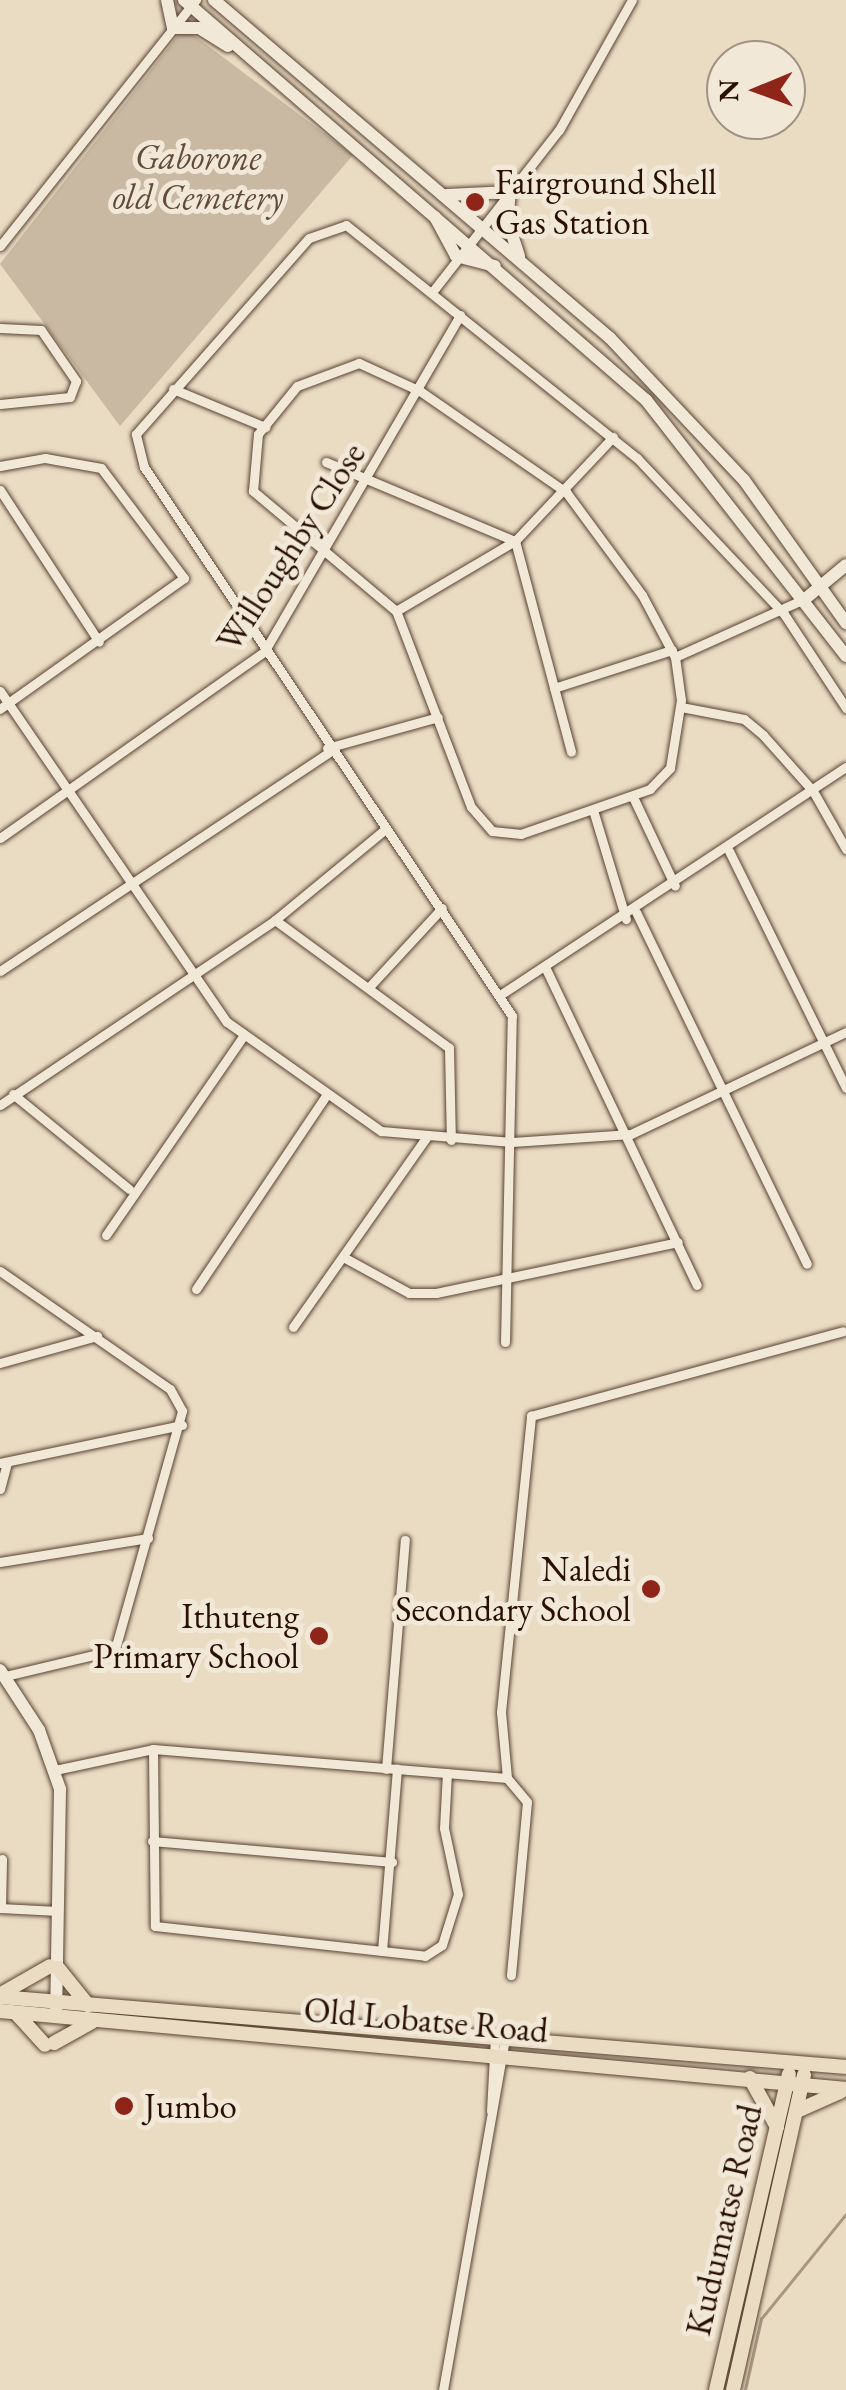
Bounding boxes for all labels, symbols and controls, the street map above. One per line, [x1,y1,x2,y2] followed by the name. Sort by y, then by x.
[706,40,806,140] north arrow
[710,79,746,102] text: N
[113,136,283,218] park label: Gaborone old Cemetery
[495,161,717,243] place label: Fairground Shell Gas Station
[464,191,486,213] marker: Fairground Shell Gas Station
[208,435,374,659] street label: Willoughby Close
[395,1548,631,1630] place label: Naledi Secondary School
[640,1578,662,1600] marker: Naledi Secondary School
[93,1595,299,1677] place label: Ithuteng Primary School
[308,1625,330,1647] marker: Ithuteng Primary School
[302,1988,550,2052] street label: Old Lobatse Road
[144,2085,237,2127] place label: Jumbo
[113,2095,135,2117] marker: Jumbo
[677,2100,771,2340] street label: Kudumatse Road

